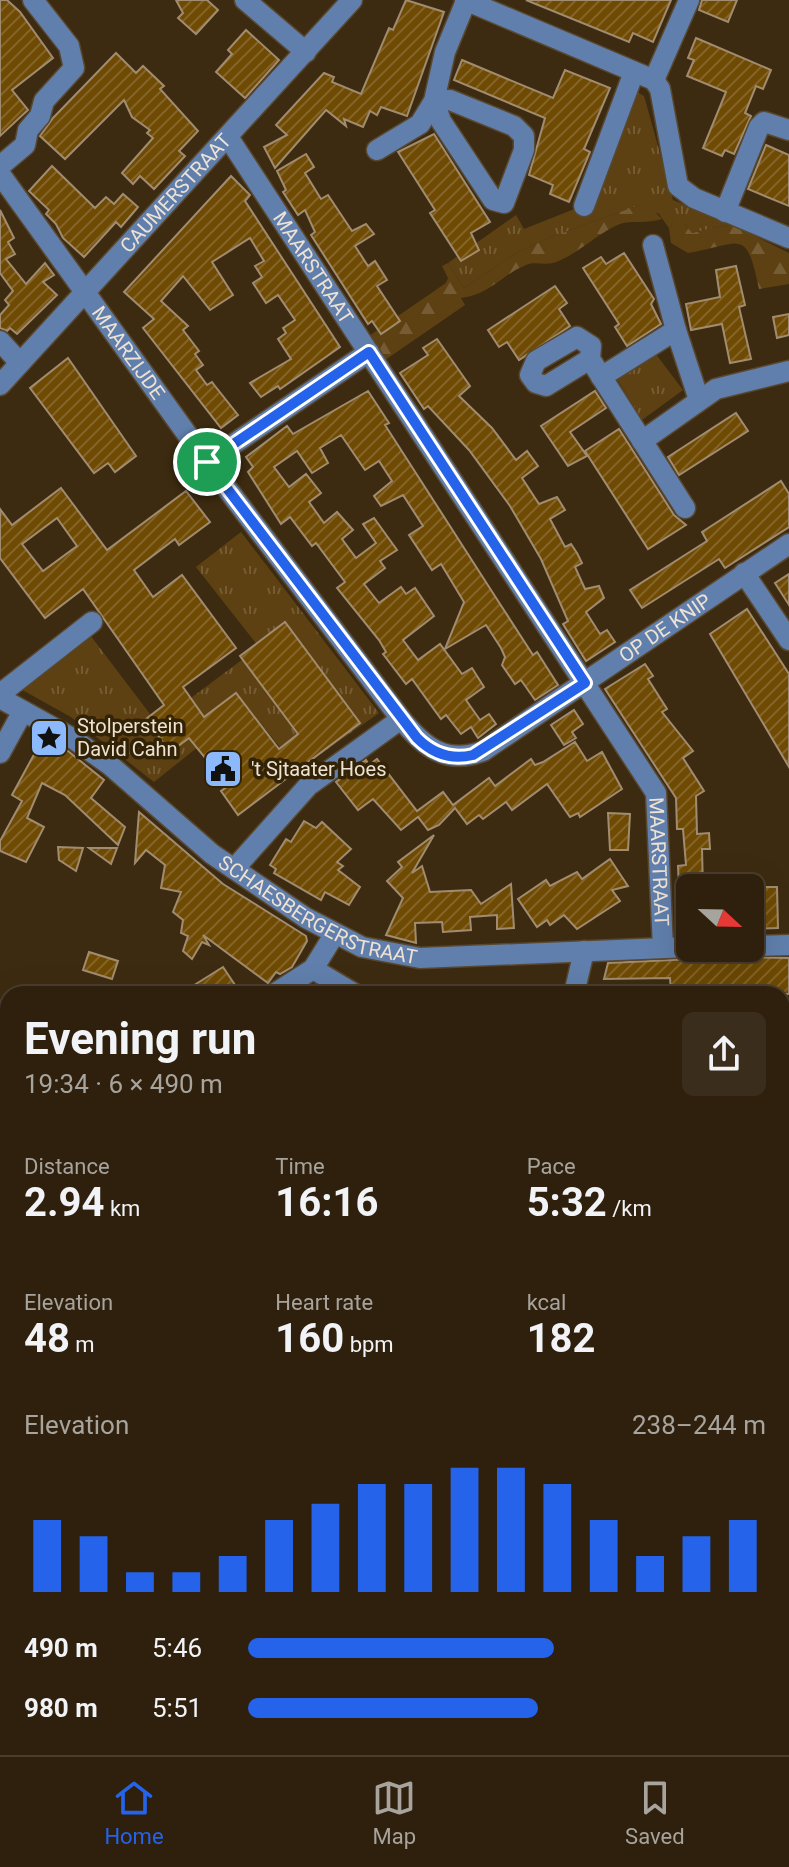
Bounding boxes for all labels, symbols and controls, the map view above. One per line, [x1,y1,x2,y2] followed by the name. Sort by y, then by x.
[115,129,236,258] street label: CAUMERSTRAAT
[268,207,359,328] street label: MAARSTRAAT
[87,301,170,404] street label: MAARZIJDE
[173,428,241,496] pin
[185,440,229,484] icon: arrive
[614,588,715,668] street label: OP DE KNIP
[77,714,183,761] place label: Stolperstein David Cahn
[28,717,70,759] place icon: Stolperstein David Cahn
[202,748,244,790] public building icon: 't Sjtaater Hoes
[251,757,386,781] place label: 't Sjtaater Hoes
[644,797,674,927] street label: MAARSTRAAT
[214,850,419,969] street label: SCHAESBERGERSTRAAT
[676,874,764,962] north arrow
[676,874,764,962] map controls
[682,1012,766,1096] button: share
[24,1013,256,1065] text: Evening run
[24,1069,223,1099] text: 19:34 · 6 × 490 m
[24,1154,110,1179] text: Distance
[275,1154,325,1179] text: Time
[527,1154,576,1179] text: Pace
[24,1179,104,1226] text: 2.94
[275,1179,378,1226] text: 16:16
[527,1179,607,1226] text: 5:32
[104,1196,140,1221] text: km
[607,1196,652,1221] text: /km
[24,1290,113,1315] text: Elevation
[275,1290,373,1315] text: Heart rate
[527,1290,566,1315] text: kcal
[24,1315,70,1362] text: 48
[275,1315,344,1362] text: 160
[527,1315,596,1362] text: 182
[70,1332,95,1357] text: m
[344,1332,394,1357] text: bpm
[24,1410,129,1440] text: Elevation
[632,1410,766,1440] text: 238–244 m
[24,1633,98,1663] text: 490 m
[152,1633,202,1663] text: 5:46
[24,1693,98,1723] text: 980 m
[152,1693,202,1723] text: 5:51
[104,1776,164,1849] tab: Home
[372,1776,416,1849] tab: Map
[625,1776,685,1849] tab: Saved

